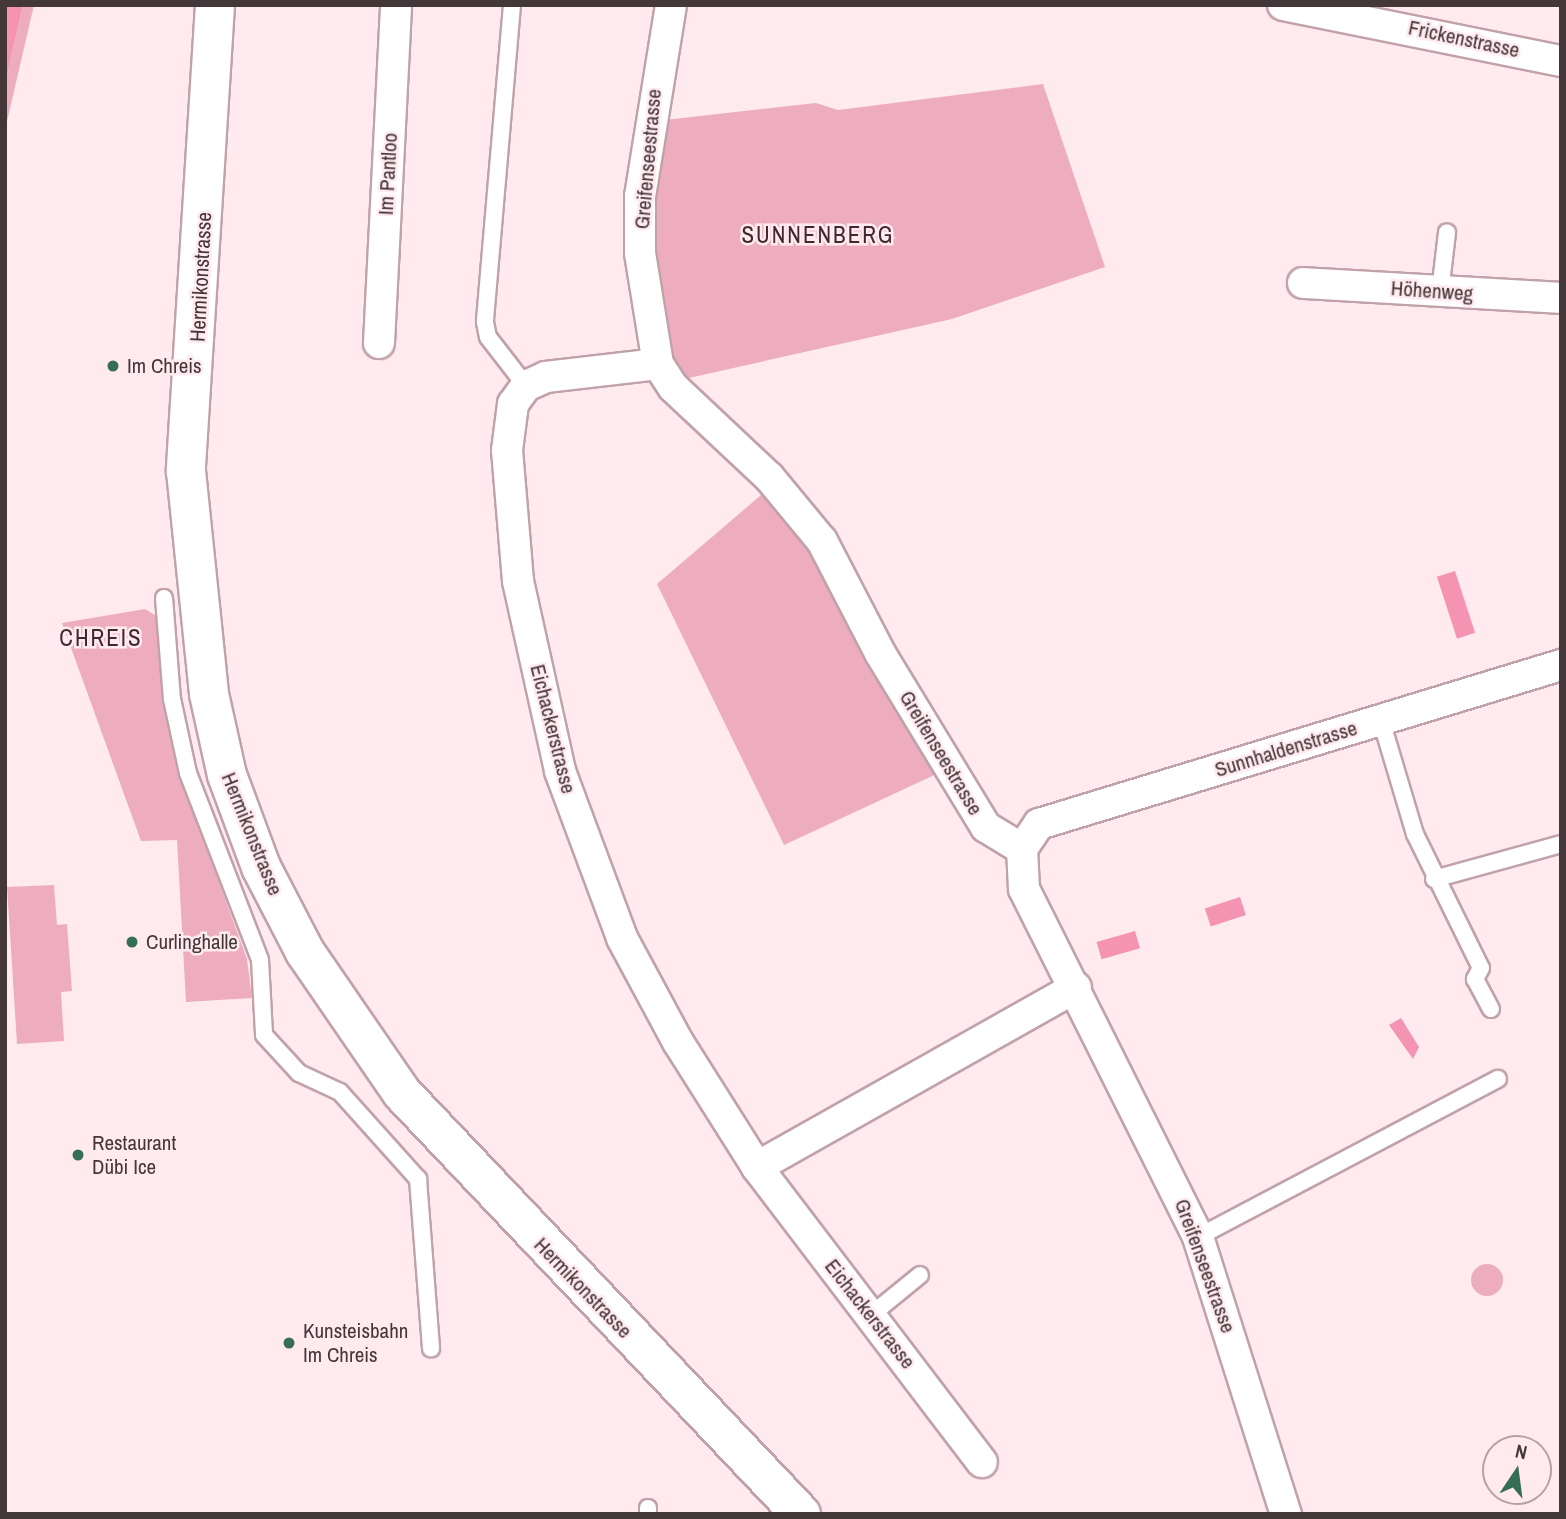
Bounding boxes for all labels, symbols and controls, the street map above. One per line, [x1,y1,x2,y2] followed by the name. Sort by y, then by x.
[1406,15,1522,63] street label: Frickenstrasse
[629,88,667,230] street label: Greifenseestrasse
[373,132,403,216] street label: Im Pantloo
[185,211,217,343] street label: Hermikonstrasse
[743,221,893,249] district label: SUNNENBERG
[1390,276,1474,306] street label: Höhenweg
[127,353,202,379] place label: Im Chreis
[105,358,121,374] marker: Im Chreis
[60,624,142,652] district label: CHREIS
[525,662,581,796] street label: Eichackerstrasse
[894,686,988,820] street label: Greifenseestrasse
[1212,715,1360,783] street label: Sunnhaldenstrasse
[216,769,288,899] street label: Hermikonstrasse
[146,929,238,955] place label: Curlinghalle
[124,934,140,950] marker: Curlinghalle
[92,1130,176,1180] place label: Restaurant Dübi Ice
[70,1147,86,1163] marker: Restaurant Dübi Ice
[1169,1196,1241,1336] street label: Greifenseestrasse
[529,1232,637,1344] street label: Hermikonstrasse
[819,1254,921,1374] street label: Eichackerstrasse
[303,1318,408,1368] place label: Kunsteisbahn Im Chreis
[281,1335,297,1351] marker: Kunsteisbahn Im Chreis
[1482,1435,1552,1505] north arrow
[1513,1438,1530,1465] text: N

